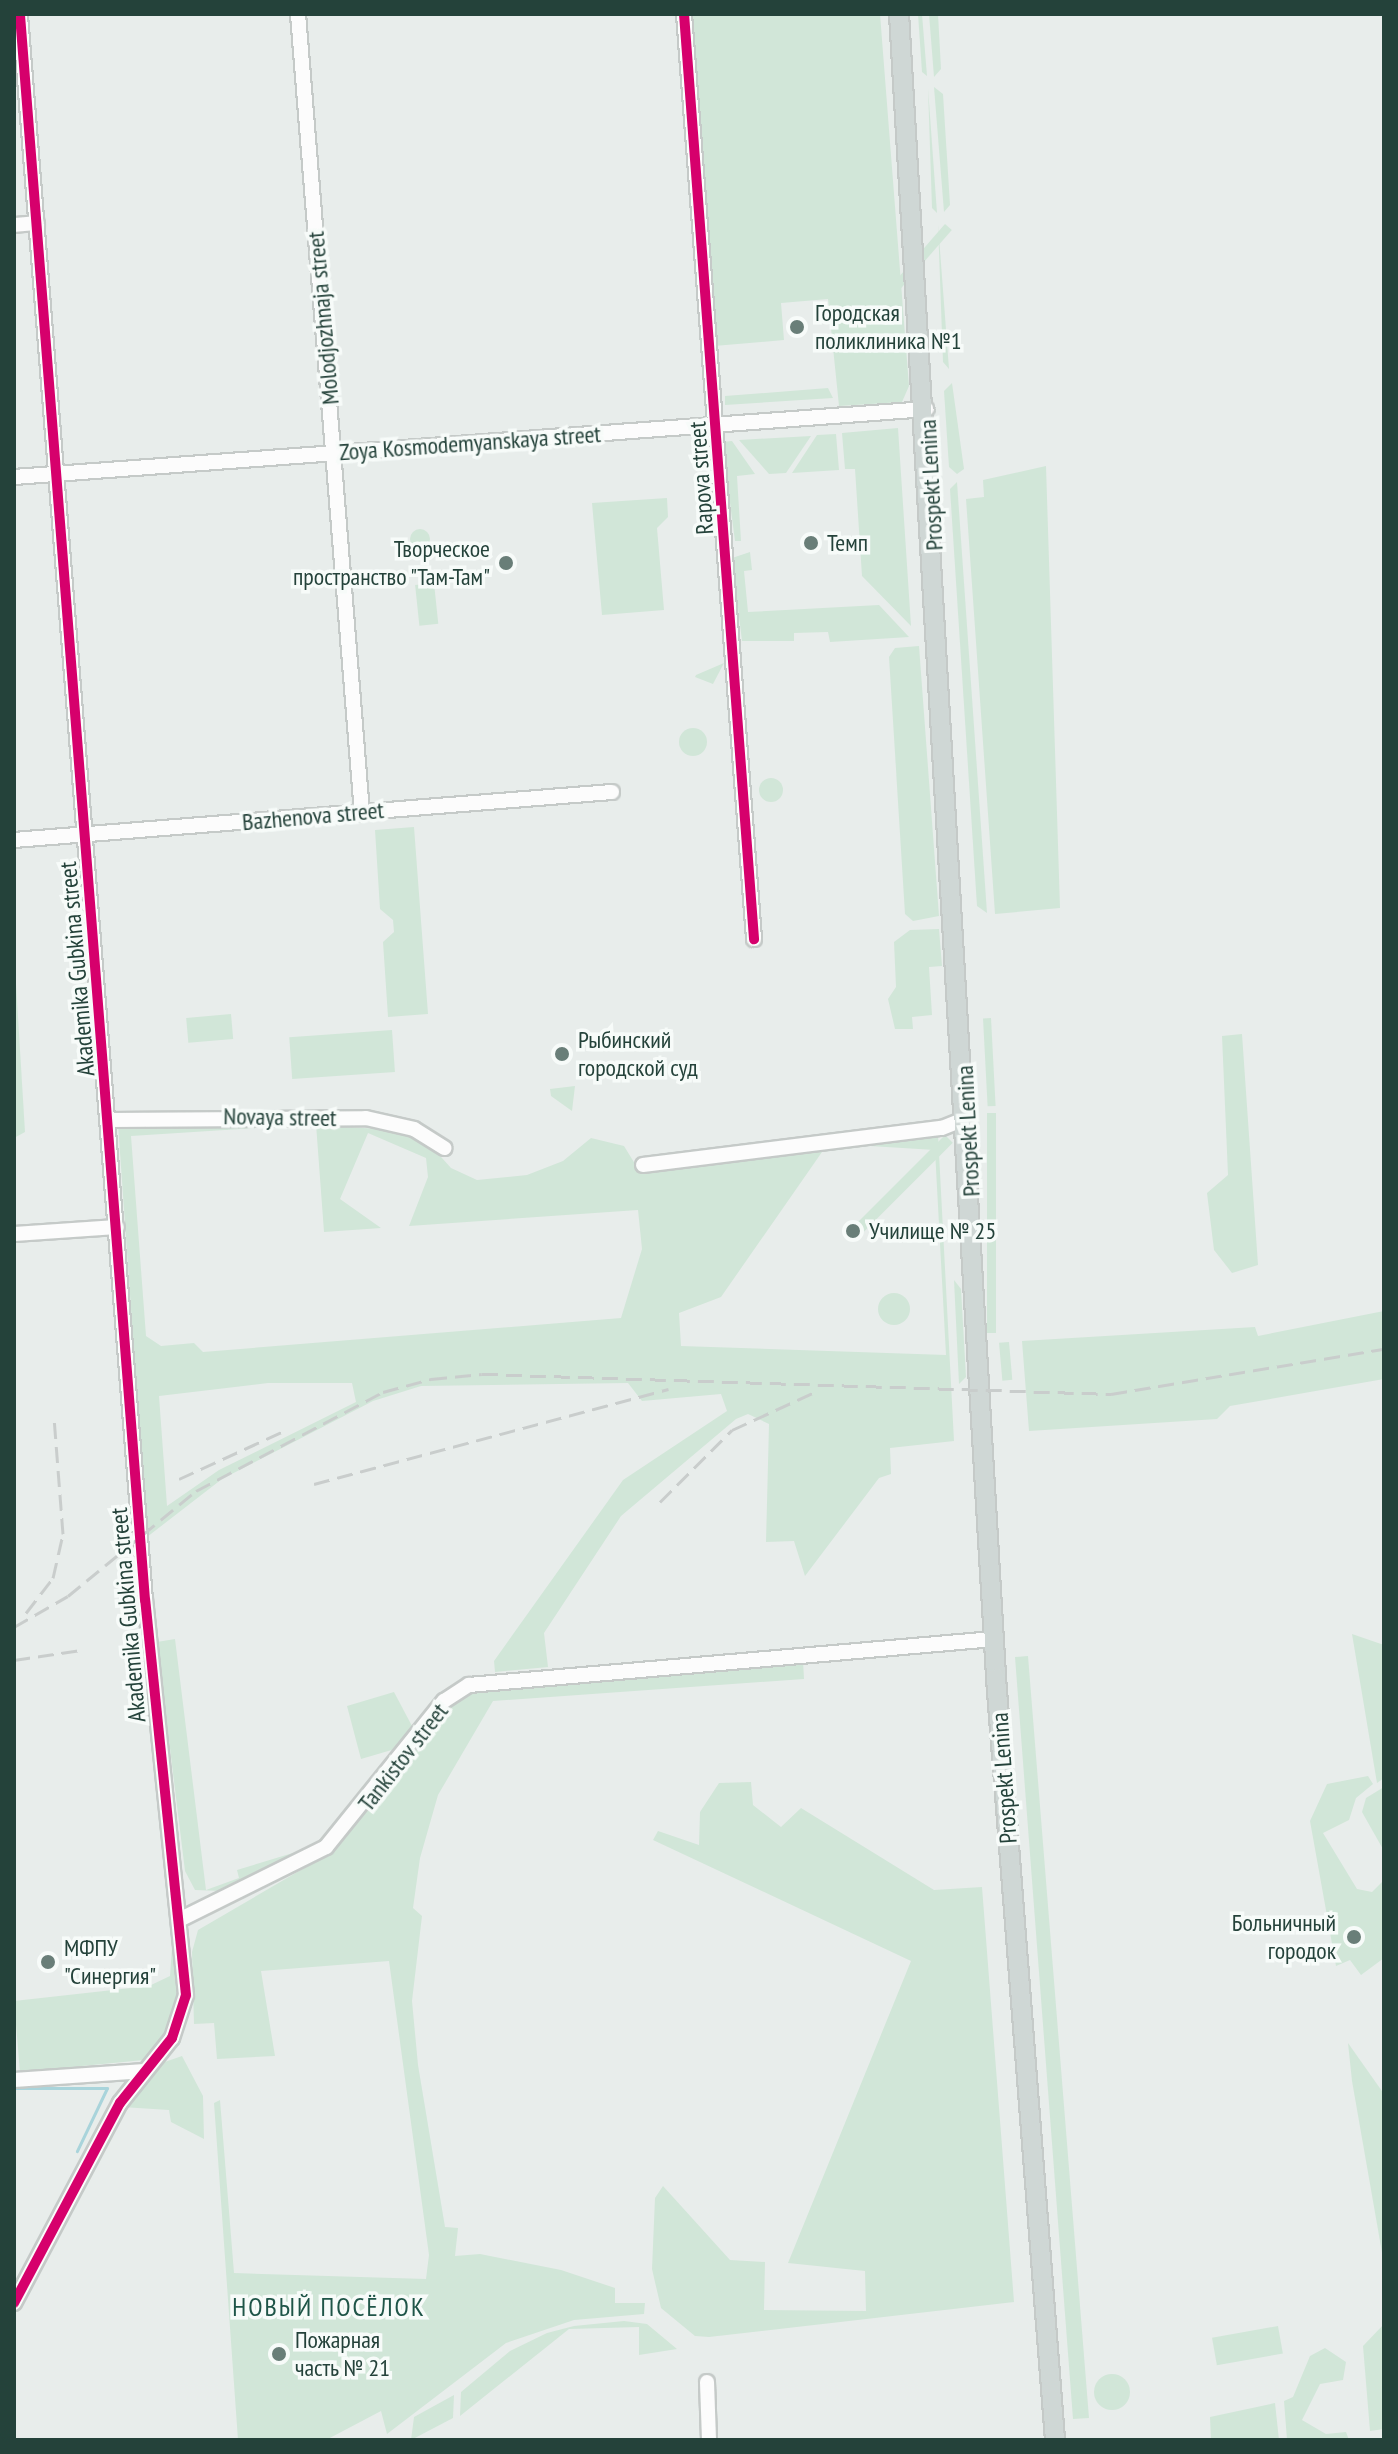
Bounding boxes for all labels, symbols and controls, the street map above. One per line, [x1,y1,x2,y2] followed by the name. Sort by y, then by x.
[301,230,345,406] street label: Molodjozhnaja street
[815,299,962,355] place label: Городская поликлиника №1
[786,316,808,338] marker: Городская поликлиника №1
[338,419,602,467] street label: Zoya Kosmodemyanskaya street
[913,419,949,551] street label: Prospekt Lenina
[683,421,719,535] street label: Rapova street
[827,529,868,557] place label: Темп
[802,534,820,552] marker: Темп
[292,535,490,591] place label: Творческое пространство "Там-Там"
[497,554,515,572] marker: Творческое пространство "Там-Там"
[241,795,385,837] street label: Bazhenova street
[53,861,101,1077] street label: Akademika Gubkina street
[578,1026,698,1082] place label: Рыбинский городской суд
[553,1045,571,1063] marker: Рыбинский городской суд
[950,1065,986,1197] street label: Prospekt Lenina
[223,1102,337,1132] street label: Novaya street
[869,1217,996,1245] place label: Училище № 25
[844,1222,862,1240] marker: Училище № 25
[104,1507,152,1723] street label: Akademika Gubkina street
[352,1697,454,1817] street label: Tankistov street
[985,1712,1023,1844] street label: Prospekt Lenina
[1232,1909,1336,1965] place label: Больничный городок
[1343,1926,1365,1948] marker: Больничный городок
[64,1934,156,1990] place label: МФПУ "Синергия"
[39,1953,57,1971] marker: МФПУ "Синергия"
[232,2291,426,2323] district label: НОВЫЙ ПОСЁЛОК
[295,2326,391,2382] place label: Пожарная часть № 21
[270,2345,288,2363] marker: Пожарная часть № 21

